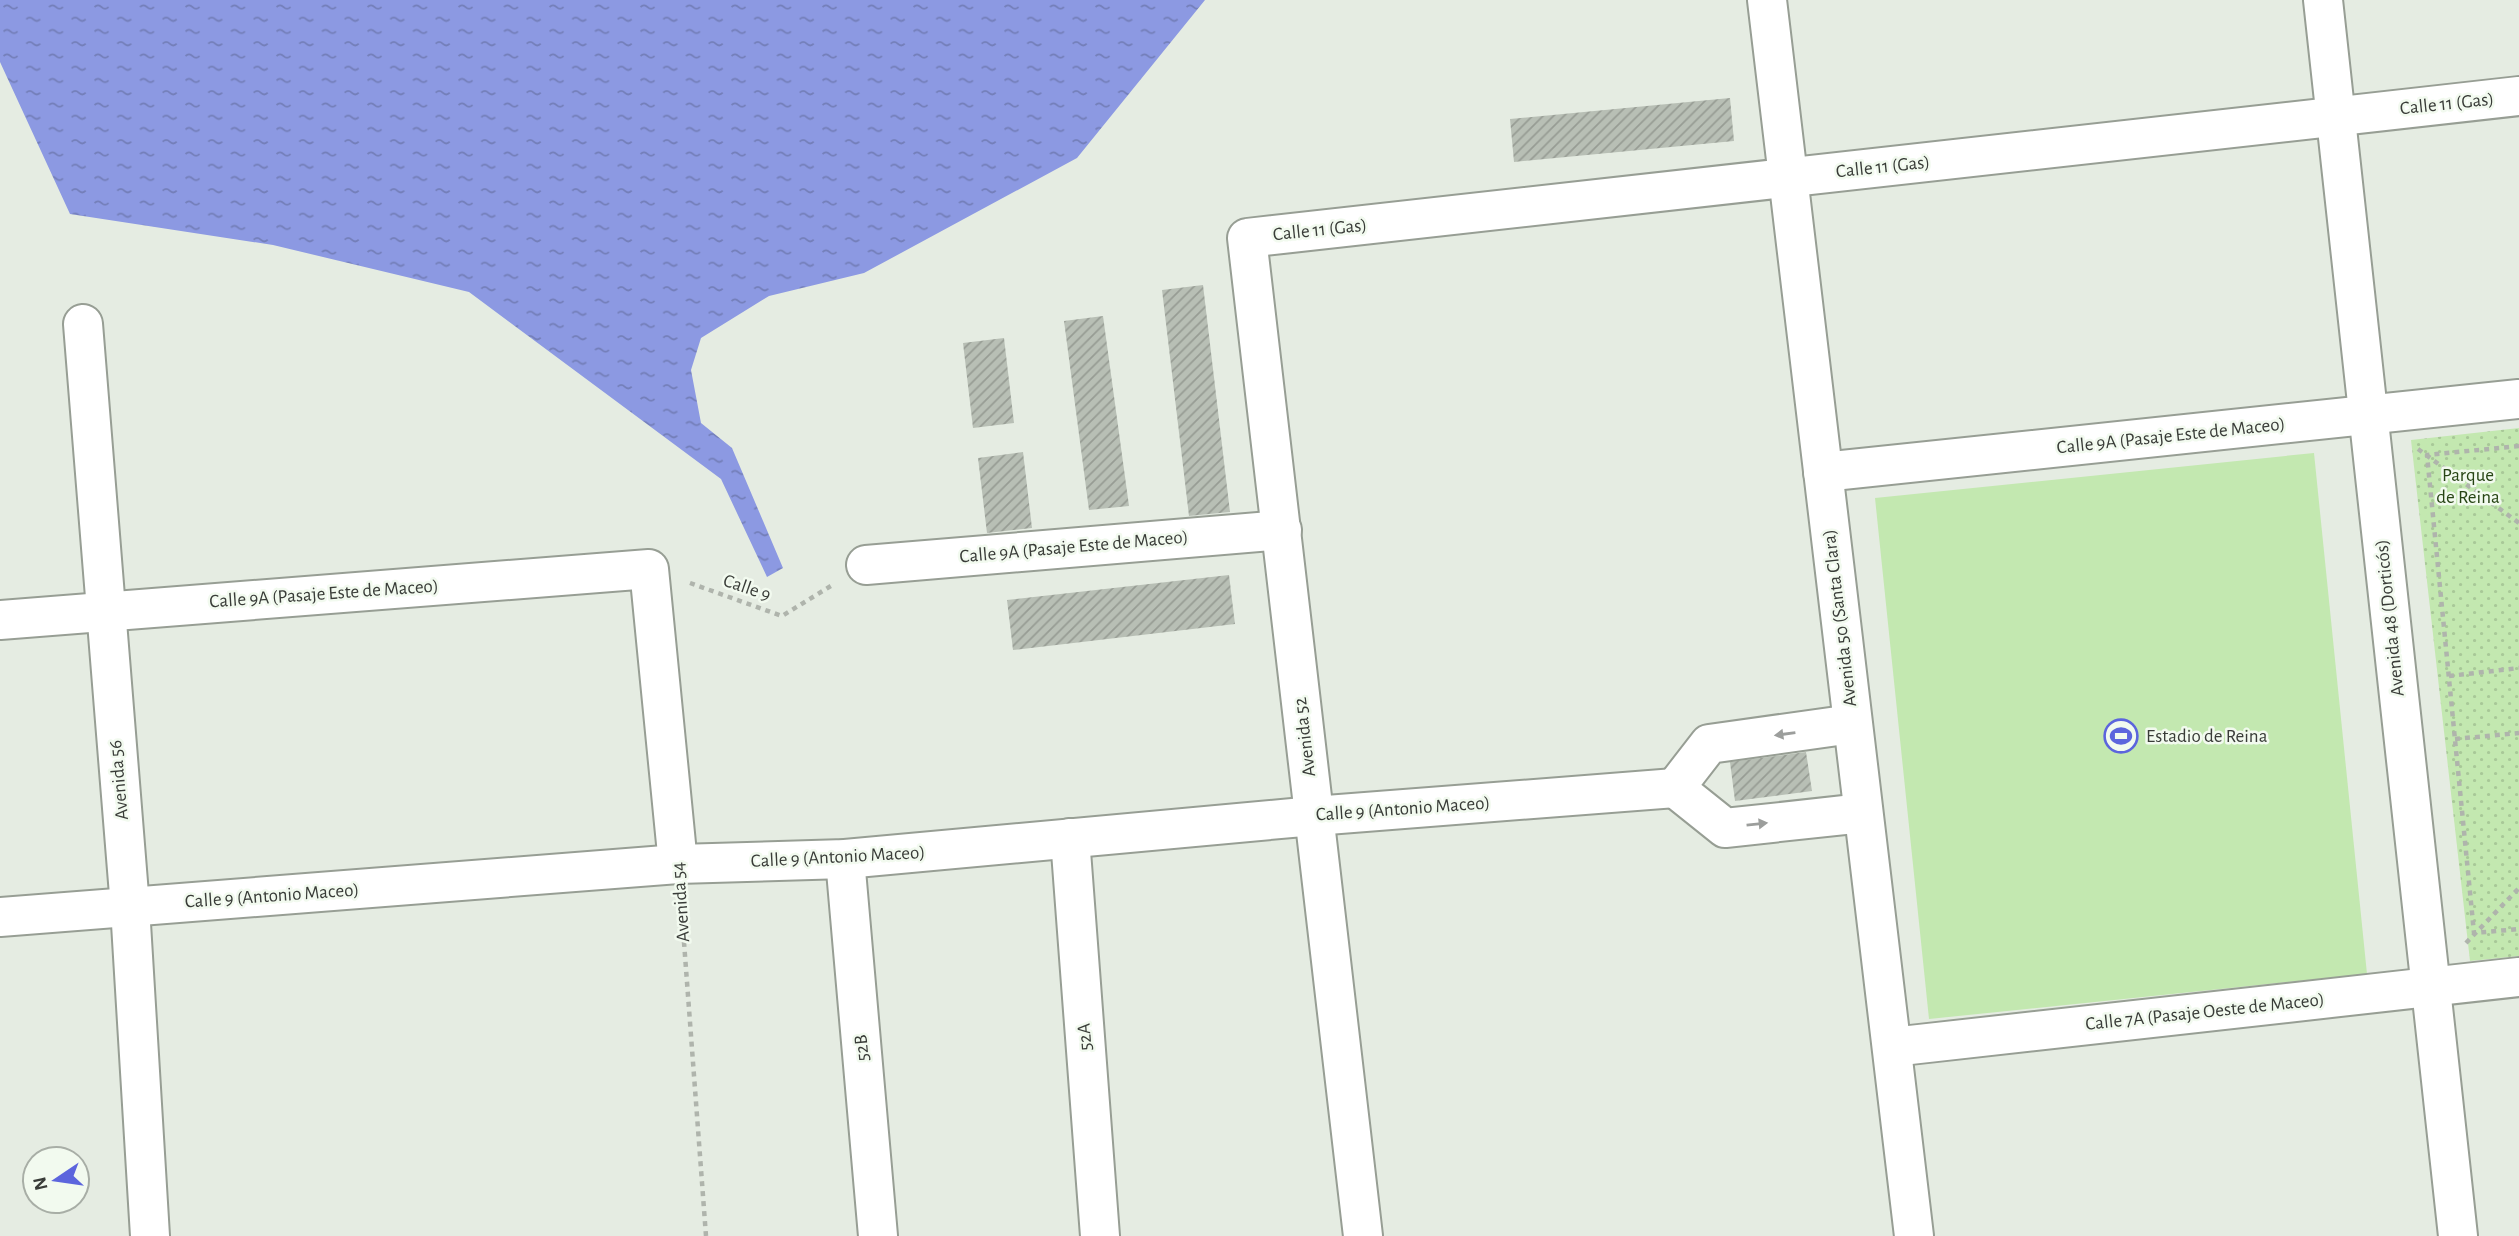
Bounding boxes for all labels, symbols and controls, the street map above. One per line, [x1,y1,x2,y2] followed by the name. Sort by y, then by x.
[2399,90,2495,118] street label: Calle 11 (Gas)
[1835,153,1931,181] street label: Calle 11 (Gas)
[1272,216,1368,244] street label: Calle 11 (Gas)
[2056,415,2286,457] street label: Calle 9A (Pasaje Este de Maceo)
[2436,466,2500,507] park label: Parque de Reina
[959,528,1189,566] street label: Calle 9A (Pasaje Este de Maceo)
[1820,528,1860,708] street label: Avenida 50 (Santa Clara)
[2372,539,2408,697] street label: Avenida 48 (Dorticós)
[721,571,773,605] street label: Calle 9
[209,577,439,611] street label: Calle 9A (Pasaje Este de Maceo)
[1291,696,1319,778] street label: Avenida 52
[2102,717,2140,755] sports icon: Estadio de Reina
[2146,727,2268,746] place label: Estadio de Reina
[1774,728,1796,739] one-way arrow
[106,739,132,821] street label: Avenida 56
[1315,793,1491,825] street label: Calle 9 (Antonio Maceo)
[1746,819,1768,830] one-way arrow
[750,843,926,871] street label: Calle 9 (Antonio Maceo)
[669,861,693,943] street label: Avenida 54
[184,880,360,912] street label: Calle 9 (Antonio Maceo)
[2084,990,2326,1034] street label: Calle 7A (Pasaje Oeste de Maceo)
[1075,1023,1095,1051] street label: 52A
[851,1034,873,1062] street label: 52B
[21,1145,91,1215] north arrow
[30,1175,52,1192] text: N

